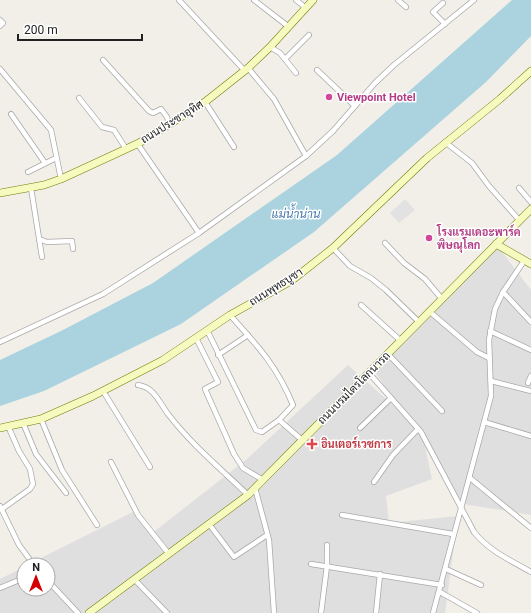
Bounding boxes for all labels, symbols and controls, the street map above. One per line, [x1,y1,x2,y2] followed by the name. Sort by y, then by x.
[18,16,142,42] scale bar
[24,23,58,37] text: 200 m
[337,91,416,104] place label: Viewpoint Hotel
[324,92,334,102] marker: Viewpoint Hotel
[138,98,207,148] street label: ถนนประชาอุทิศ
[272,203,321,221] water label: แม่น้ำน่าน
[436,224,521,253] place label: โรงแรมเดอะพาร์ค พิษณุโลก
[424,233,434,243] marker: โรงแรมเดอะพาร์ค พิษณุโลก
[247,265,306,310] street label: ถนนพุทธบูชา
[314,348,393,427] street label: ถนนบรมไตรโลกนารถ
[321,436,392,451] place label: อินเตอร์เวชการ
[306,438,318,450] marker: อินเตอร์เวชการ
[16,557,56,597] north arrow
[32,561,40,574] text: N

